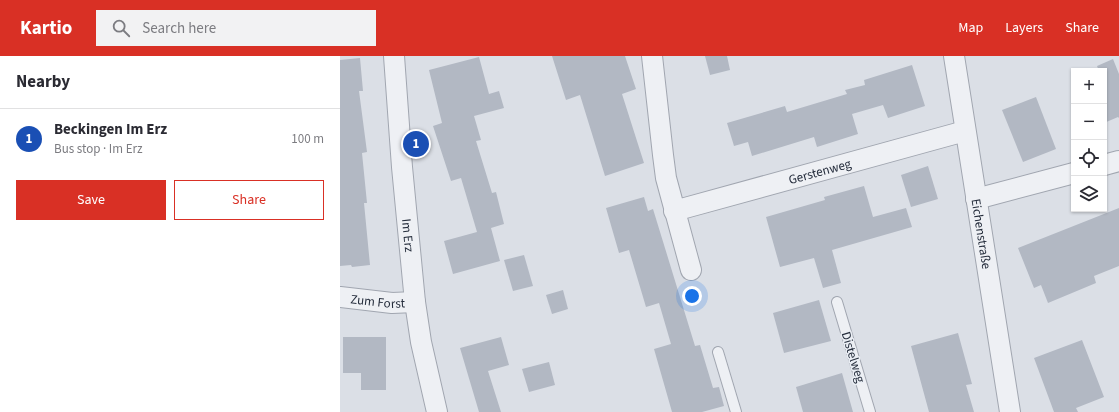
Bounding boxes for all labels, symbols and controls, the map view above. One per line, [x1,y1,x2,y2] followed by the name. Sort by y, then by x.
[96,10,376,46] search box
[20,15,72,42] text: Kartio
[110,17,132,39] icon: search
[142,18,216,39] text: Search here
[958,18,983,38] text: Map
[1005,18,1043,38] text: Layers
[1065,18,1099,38] text: Share
[1071,68,1107,212] map controls
[1071,68,1107,104] button: +
[16,70,70,94] text: Nearby
[1071,104,1107,140] button: −
[54,119,167,140] text: Beckingen Im Erz
[403,129,429,159] pin: 1
[26,130,32,148] text: 1
[291,130,324,148] text: 100 m
[54,140,143,158] text: Bus stop · Im Erz
[1071,140,1107,176] button: locate
[787,155,854,189] street label: Gerstenweg
[1071,176,1107,212] button: layers
[16,180,166,220] button: Save
[174,180,324,220] button: Share
[967,198,995,270] street label: Eichenstraße
[397,218,418,254] street label: Im Erz
[682,286,702,306] your location
[350,290,406,313] street label: Zum Forst
[837,330,869,385] street label: Distelweg

